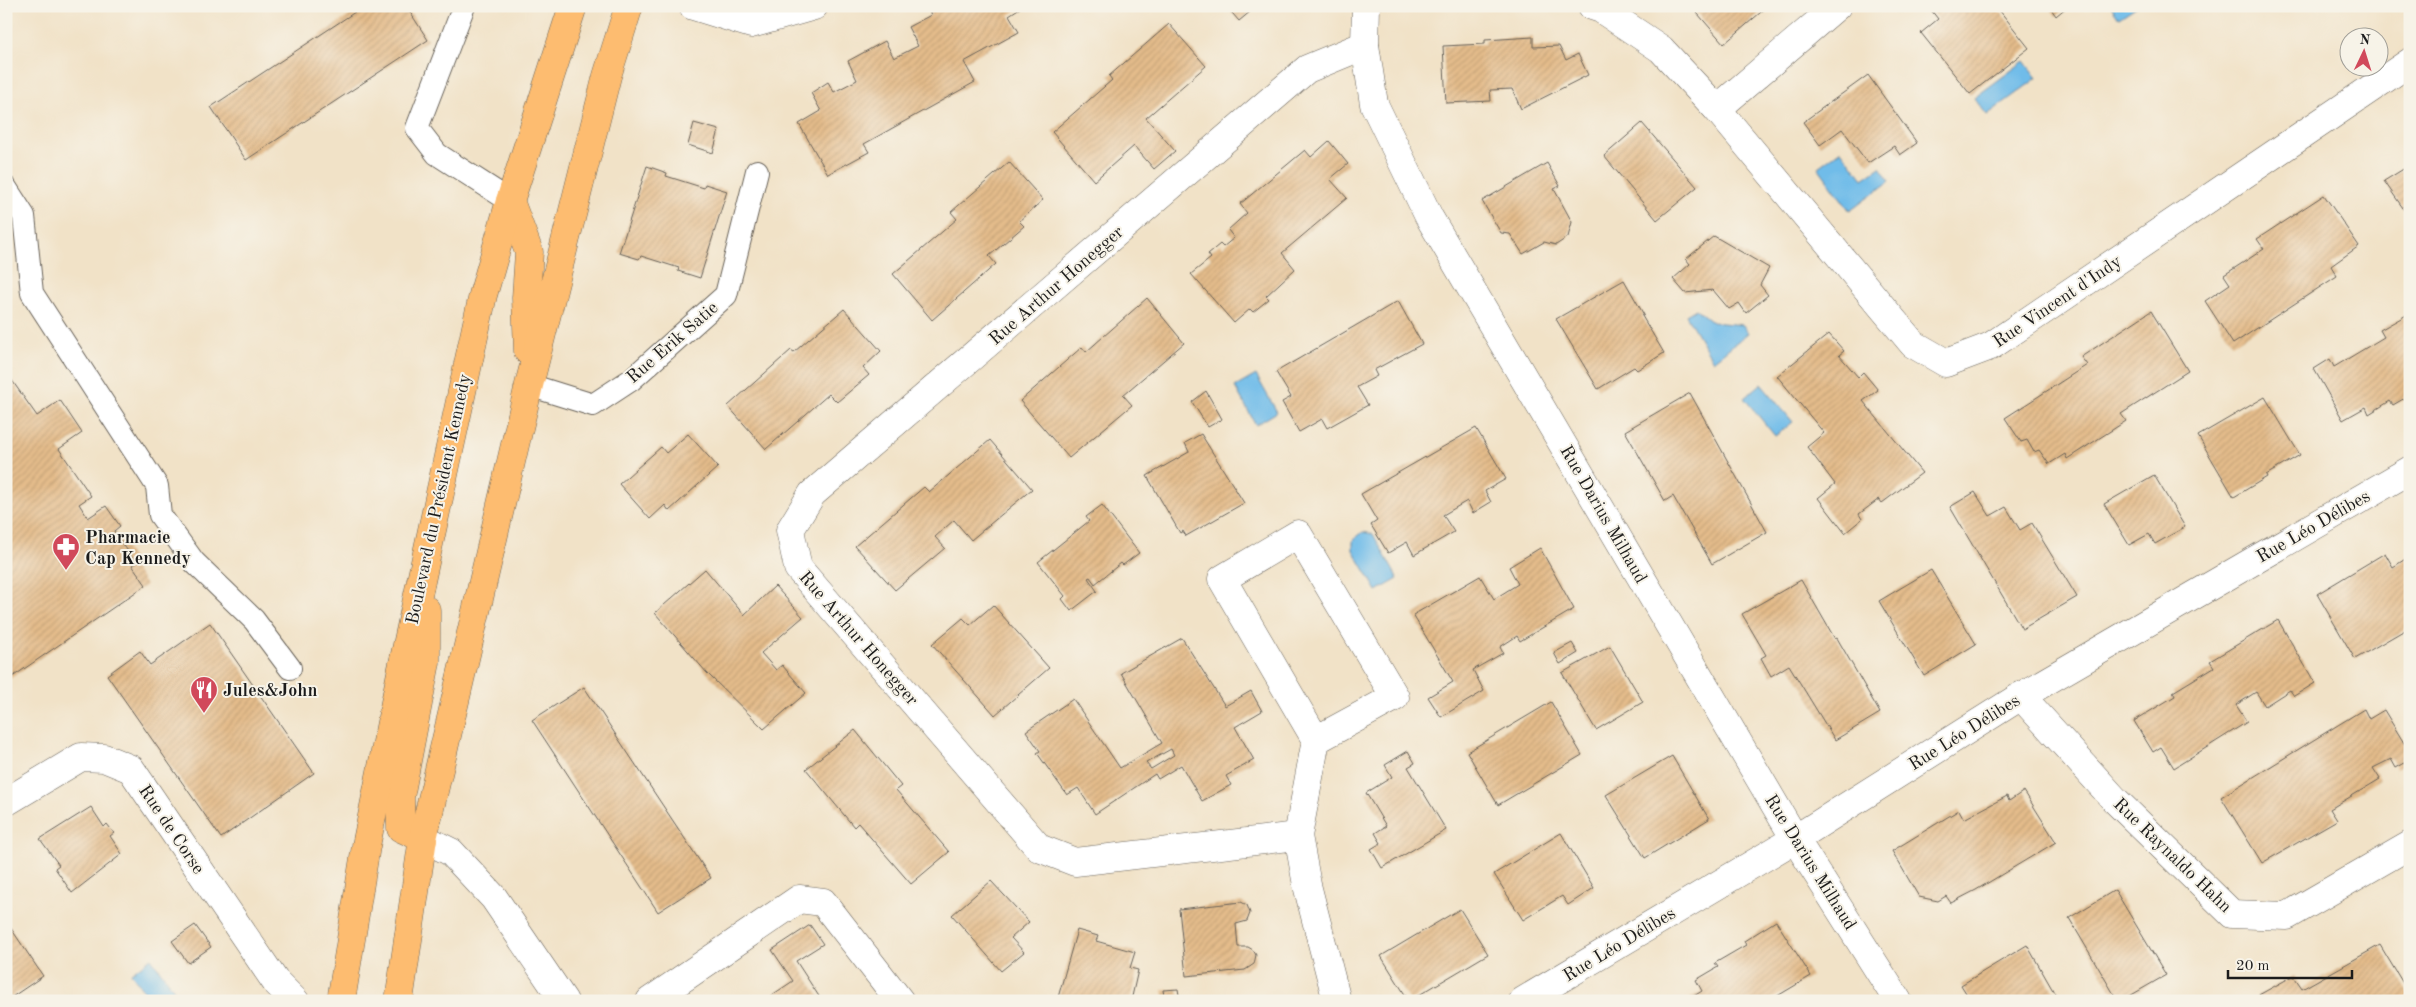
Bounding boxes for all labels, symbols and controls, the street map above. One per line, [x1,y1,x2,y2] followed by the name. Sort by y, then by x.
[2338,28,2388,78] north arrow
[2359,33,2371,47] text: N
[986,222,1128,349] street label: Rue Arthur Honegger
[1990,252,2125,351] street label: Rue Vincent d'Indy
[624,298,722,387] street label: Rue Erik Satie
[404,372,474,626] street label: Boulevard du Président Kennedy
[1556,442,1650,587] street label: Rue Darius Milhaud
[2254,487,2373,567] street label: Rue Léo Délibes
[85,529,191,568] place label: Pharmacie Cap Kennedy
[51,532,81,571] pharmacy icon: Pharmacie Cap Kennedy
[795,568,922,710] street label: Rue Arthur Honegger
[189,675,219,714] restaurant icon: Jules&John
[223,682,317,700] place label: Jules&John
[1906,691,2024,774] street label: Rue Léo Délibes
[135,782,207,877] street label: Rue de Corse
[1761,792,1859,933] street label: Rue Darius Milhaud
[2110,795,2235,917] street label: Rue Raynaldo Hahn
[1560,904,1679,985] street label: Rue Léo Délibes
[2228,947,2352,979] scale bar
[2236,959,2270,974] text: 20 m

